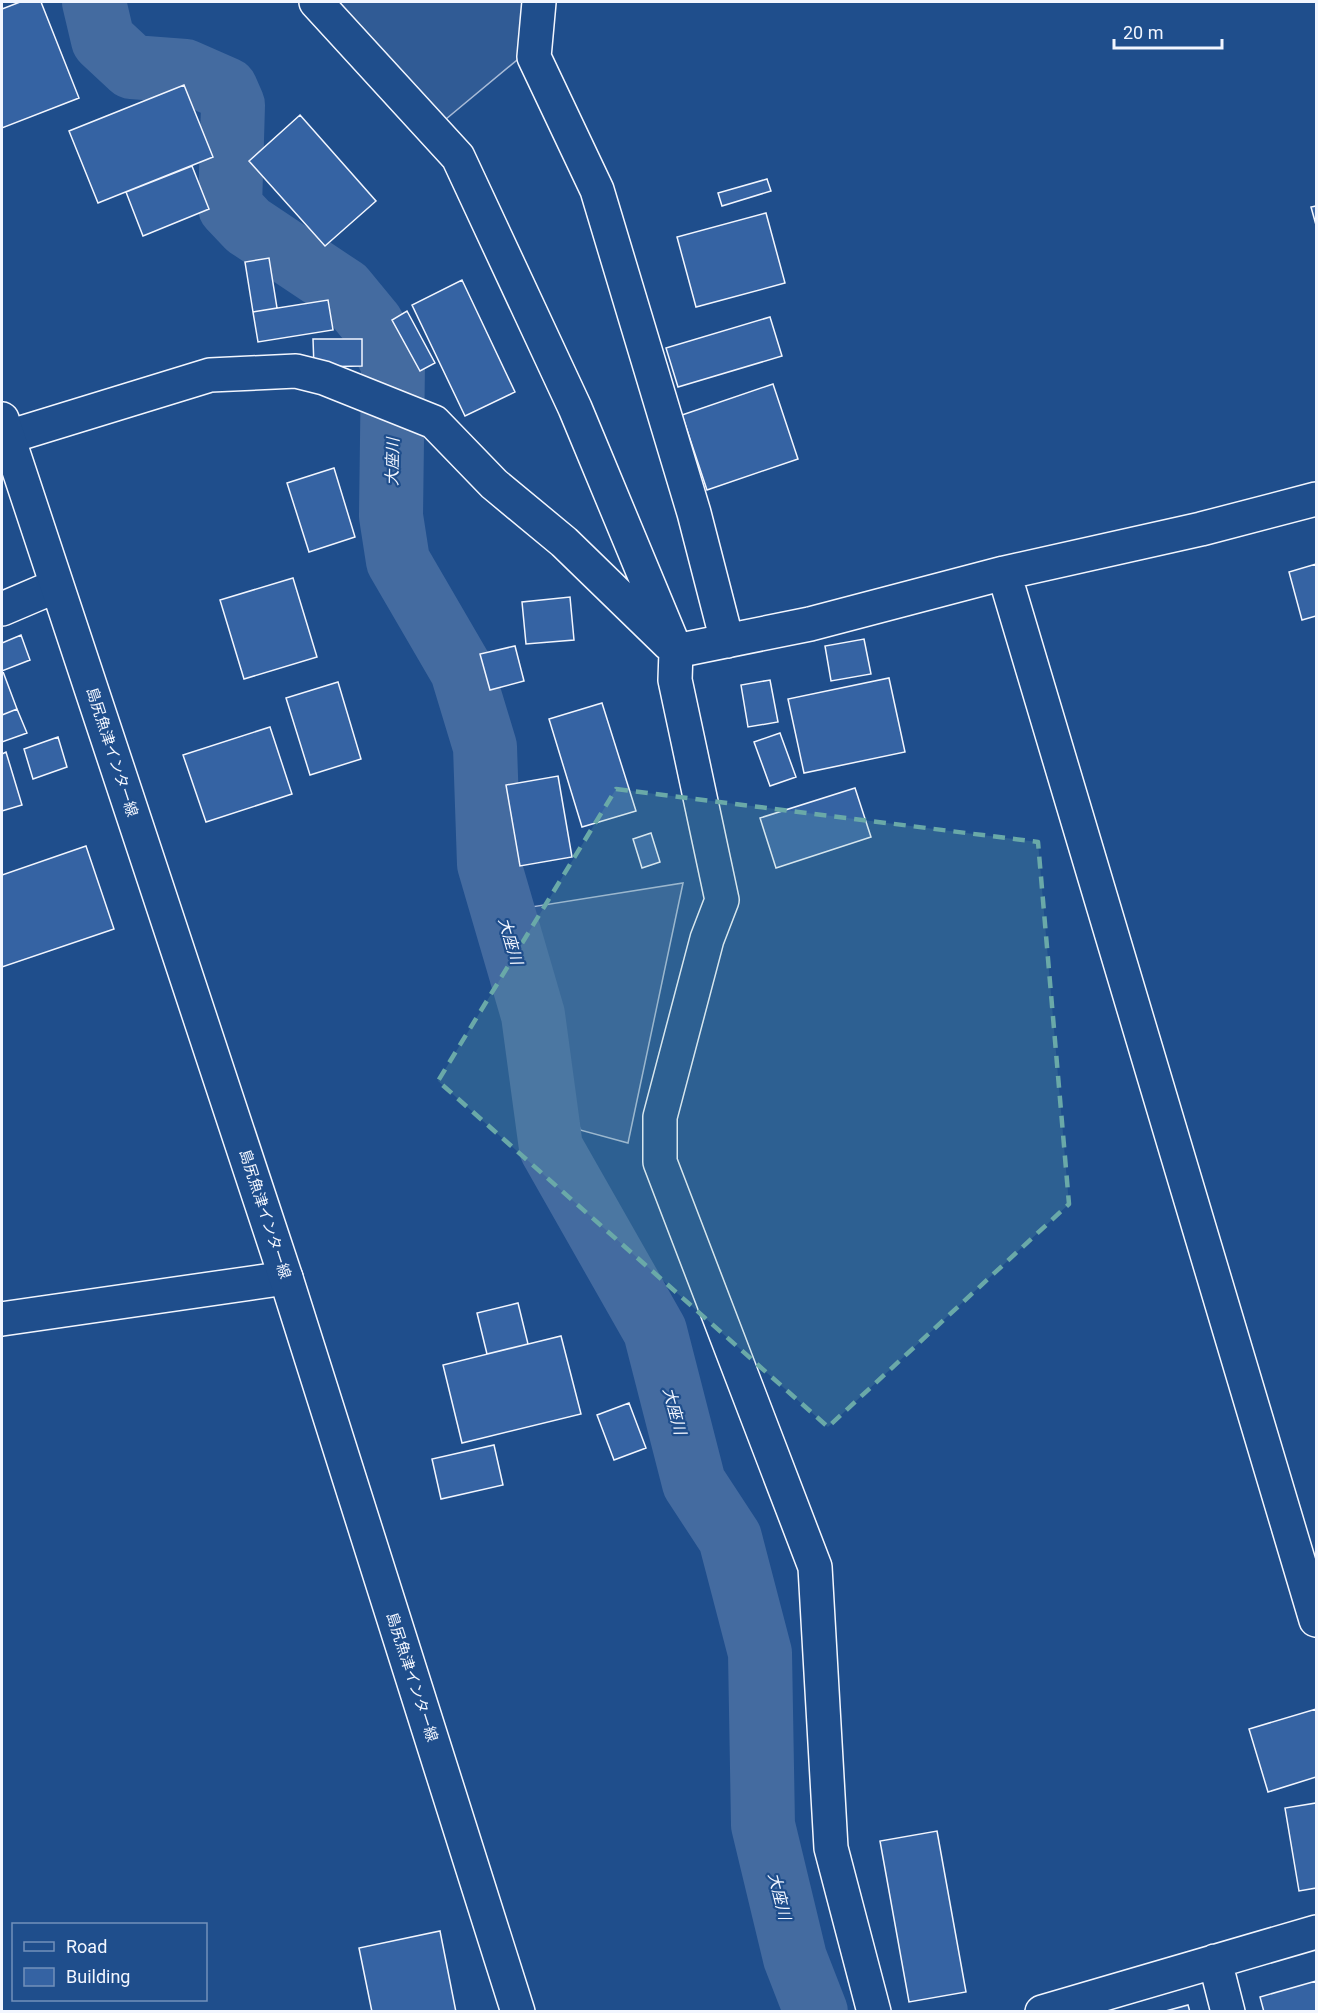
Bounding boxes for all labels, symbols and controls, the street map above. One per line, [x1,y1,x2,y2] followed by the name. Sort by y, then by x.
[1114,12,1222,50] scale bar
[1123,22,1163,43] text: 20 m
[383,436,402,486] water label: 大座川
[83,685,141,819] street label: 島尻魚津インター線
[495,915,527,969] water label: 大座川
[236,1147,294,1281] street label: 島尻魚津インター線
[659,1385,690,1439] water label: 大座川
[383,1610,441,1744] street label: 島尻魚津インター線
[764,1871,795,1924] water label: 大座川
[12,1923,207,2001] legend
[66,1936,107,1957] text: Road
[66,1966,130,1987] text: Building

